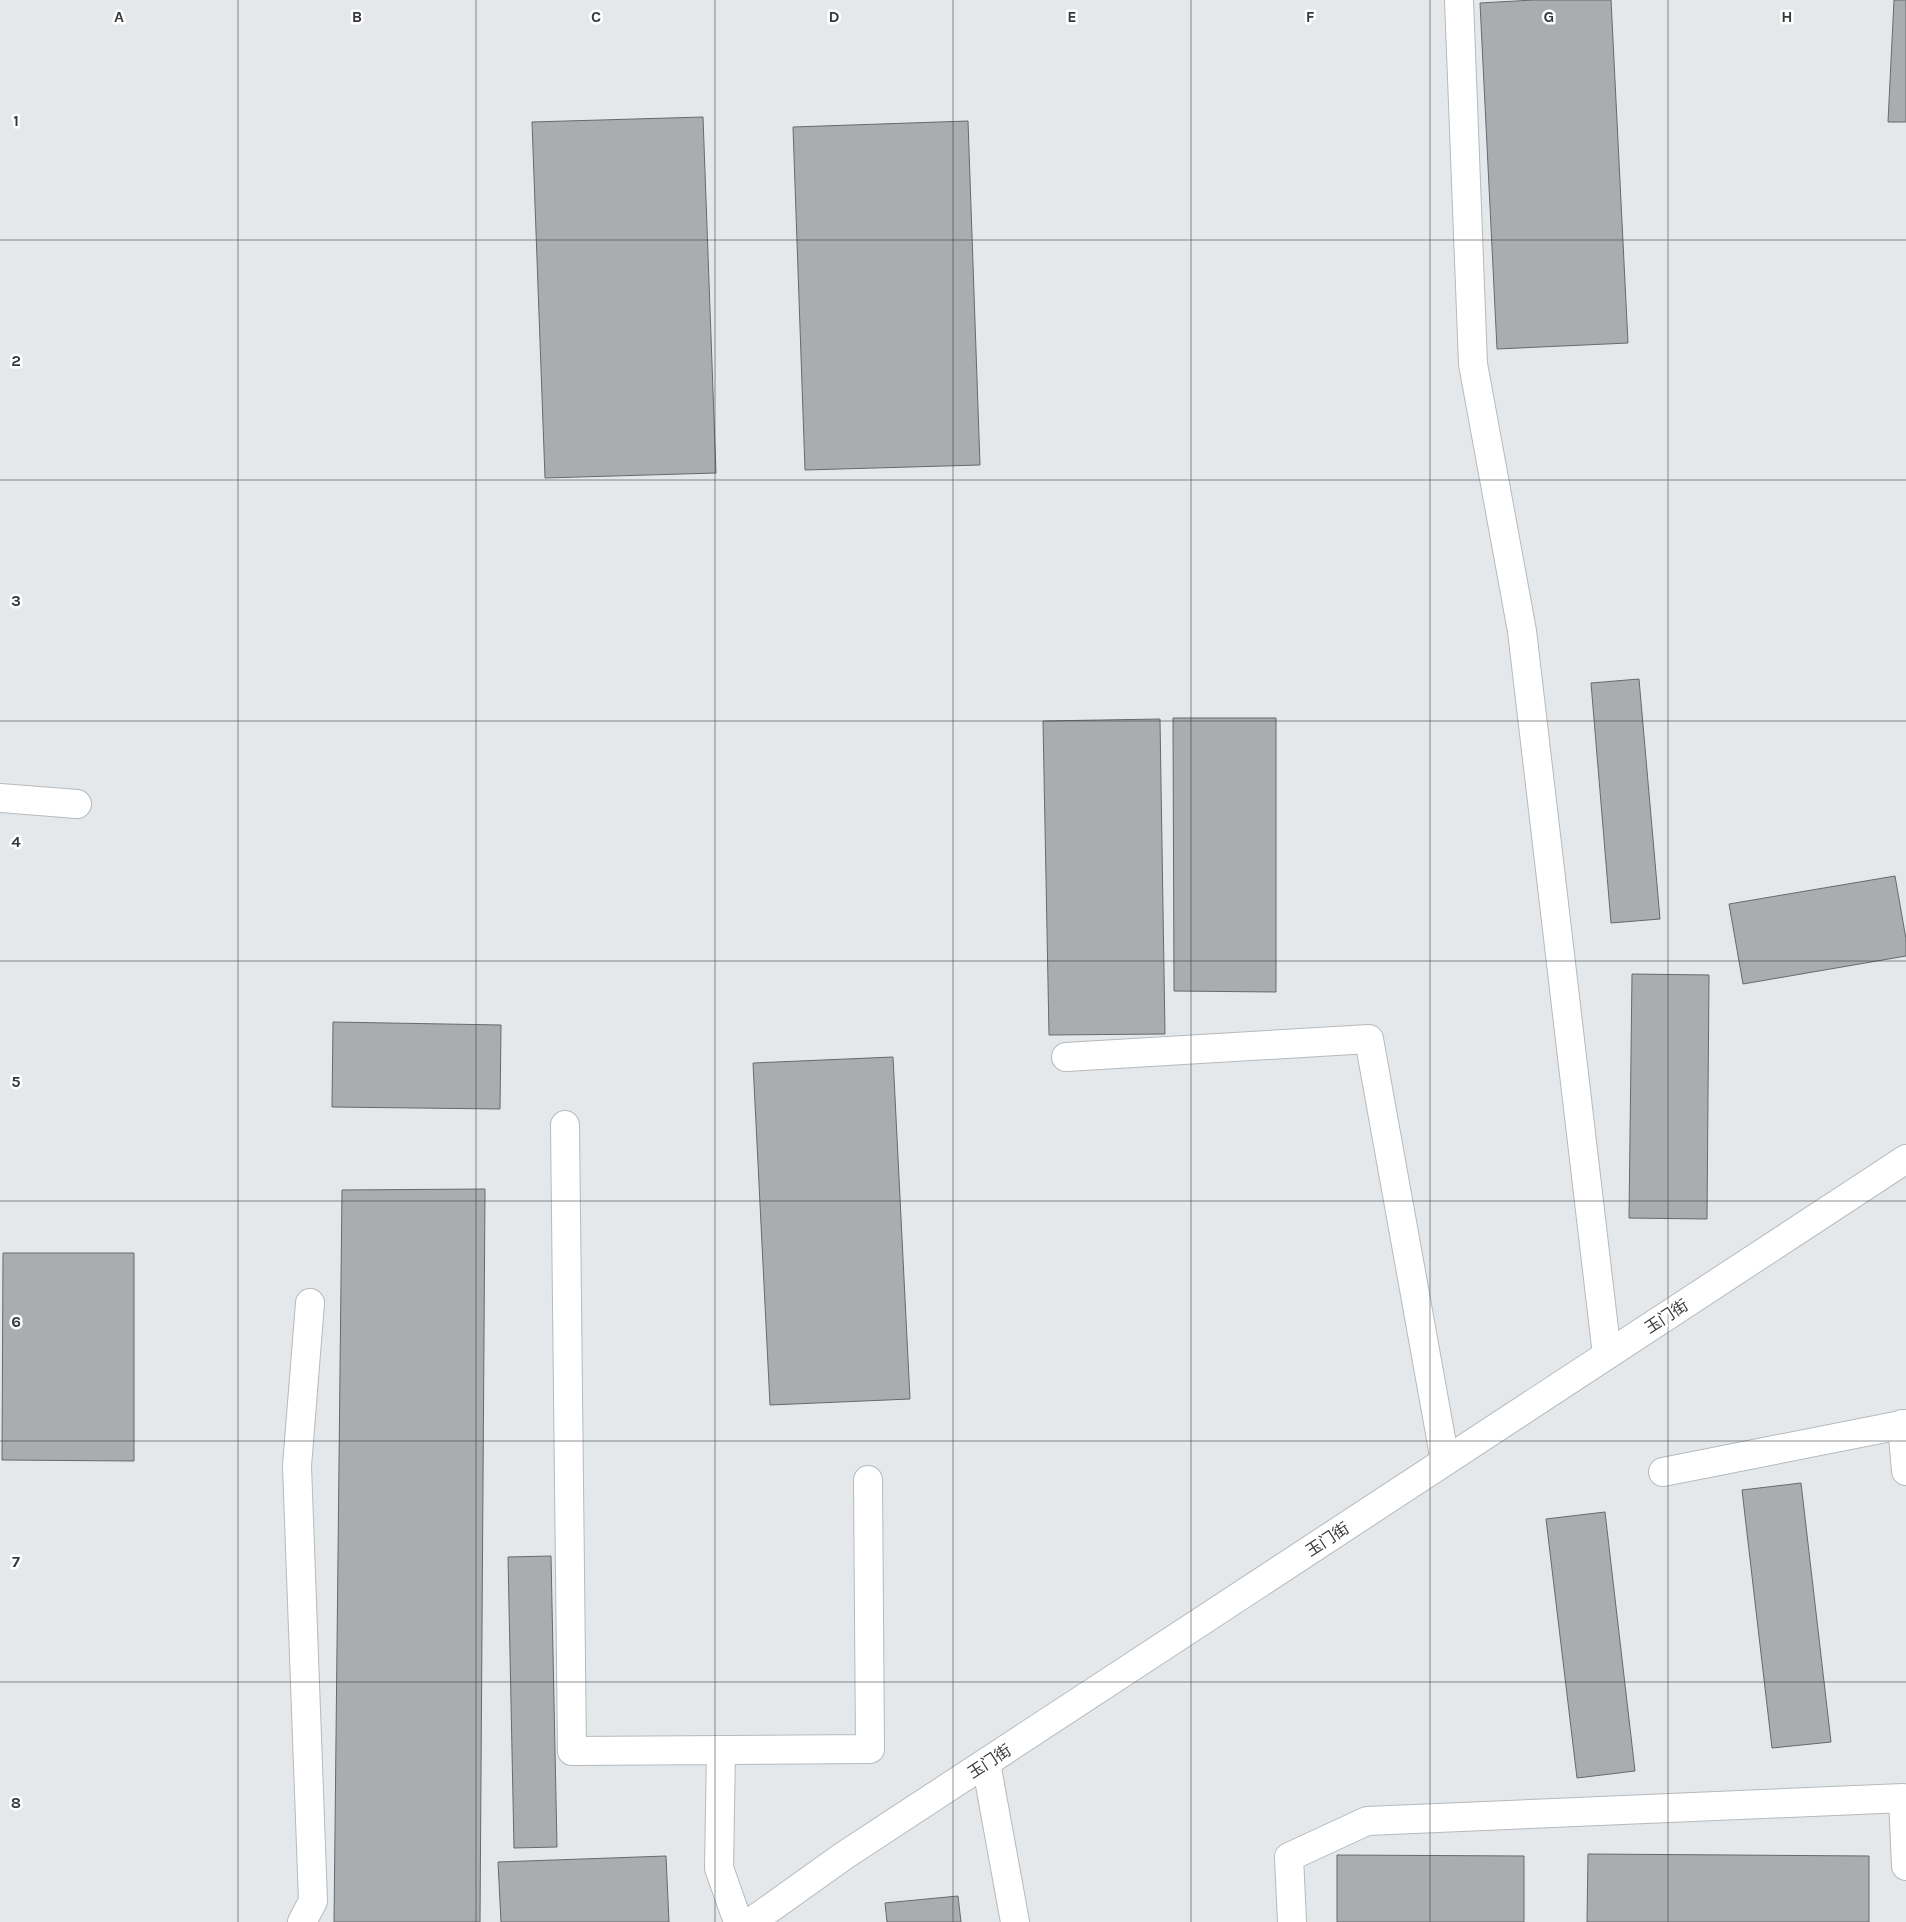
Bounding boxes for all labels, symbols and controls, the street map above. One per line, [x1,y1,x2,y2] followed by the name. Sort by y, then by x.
[114,7,124,26] text: A
[352,7,362,26] text: B
[591,7,601,26] text: C
[829,7,840,26] text: D
[1067,7,1077,26] text: E
[1306,7,1315,26] text: F
[1544,7,1554,26] text: G
[1781,7,1793,26] text: H
[13,111,19,130] text: 1
[11,351,21,370] text: 2
[11,591,21,610] text: 3
[11,832,21,851] text: 4
[11,1072,21,1091] text: 5
[1641,1295,1692,1337] street label: 玉门街
[11,1312,21,1331] text: 6
[1302,1518,1353,1560] street label: 玉门街
[12,1552,20,1571] text: 7
[964,1740,1015,1782] street label: 玉门街
[11,1793,21,1812] text: 8

